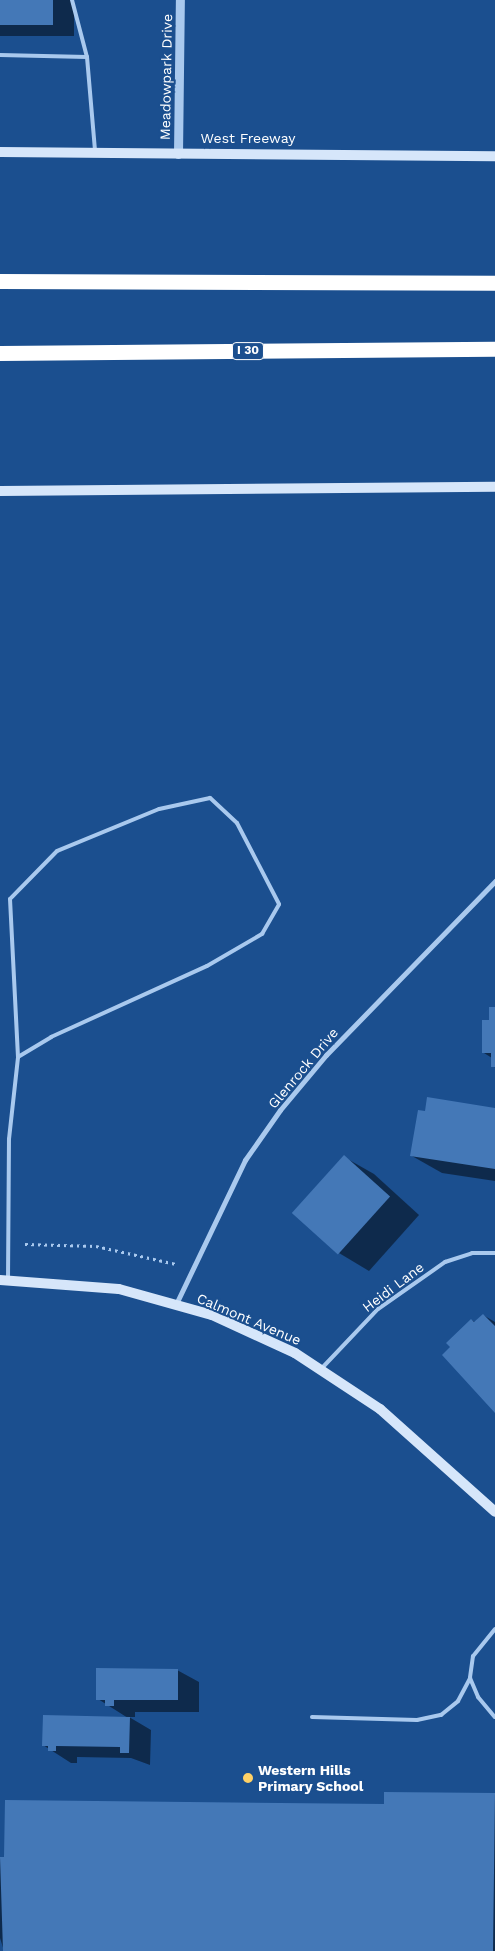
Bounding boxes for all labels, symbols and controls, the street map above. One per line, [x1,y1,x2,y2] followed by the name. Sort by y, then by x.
[156,14,176,140] street label: Meadowpark Drive
[201,130,295,146] street label: West Freeway
[232,342,264,361] road number: I 30
[264,1024,342,1112] street label: Glenrock Drive
[359,1259,427,1315] street label: Heidi Lane
[194,1289,304,1349] street label: Calmont Avenue
[258,1762,364,1794] place label: Western Hills Primary School
[242,1772,254,1784] marker: Western Hills Primary School

